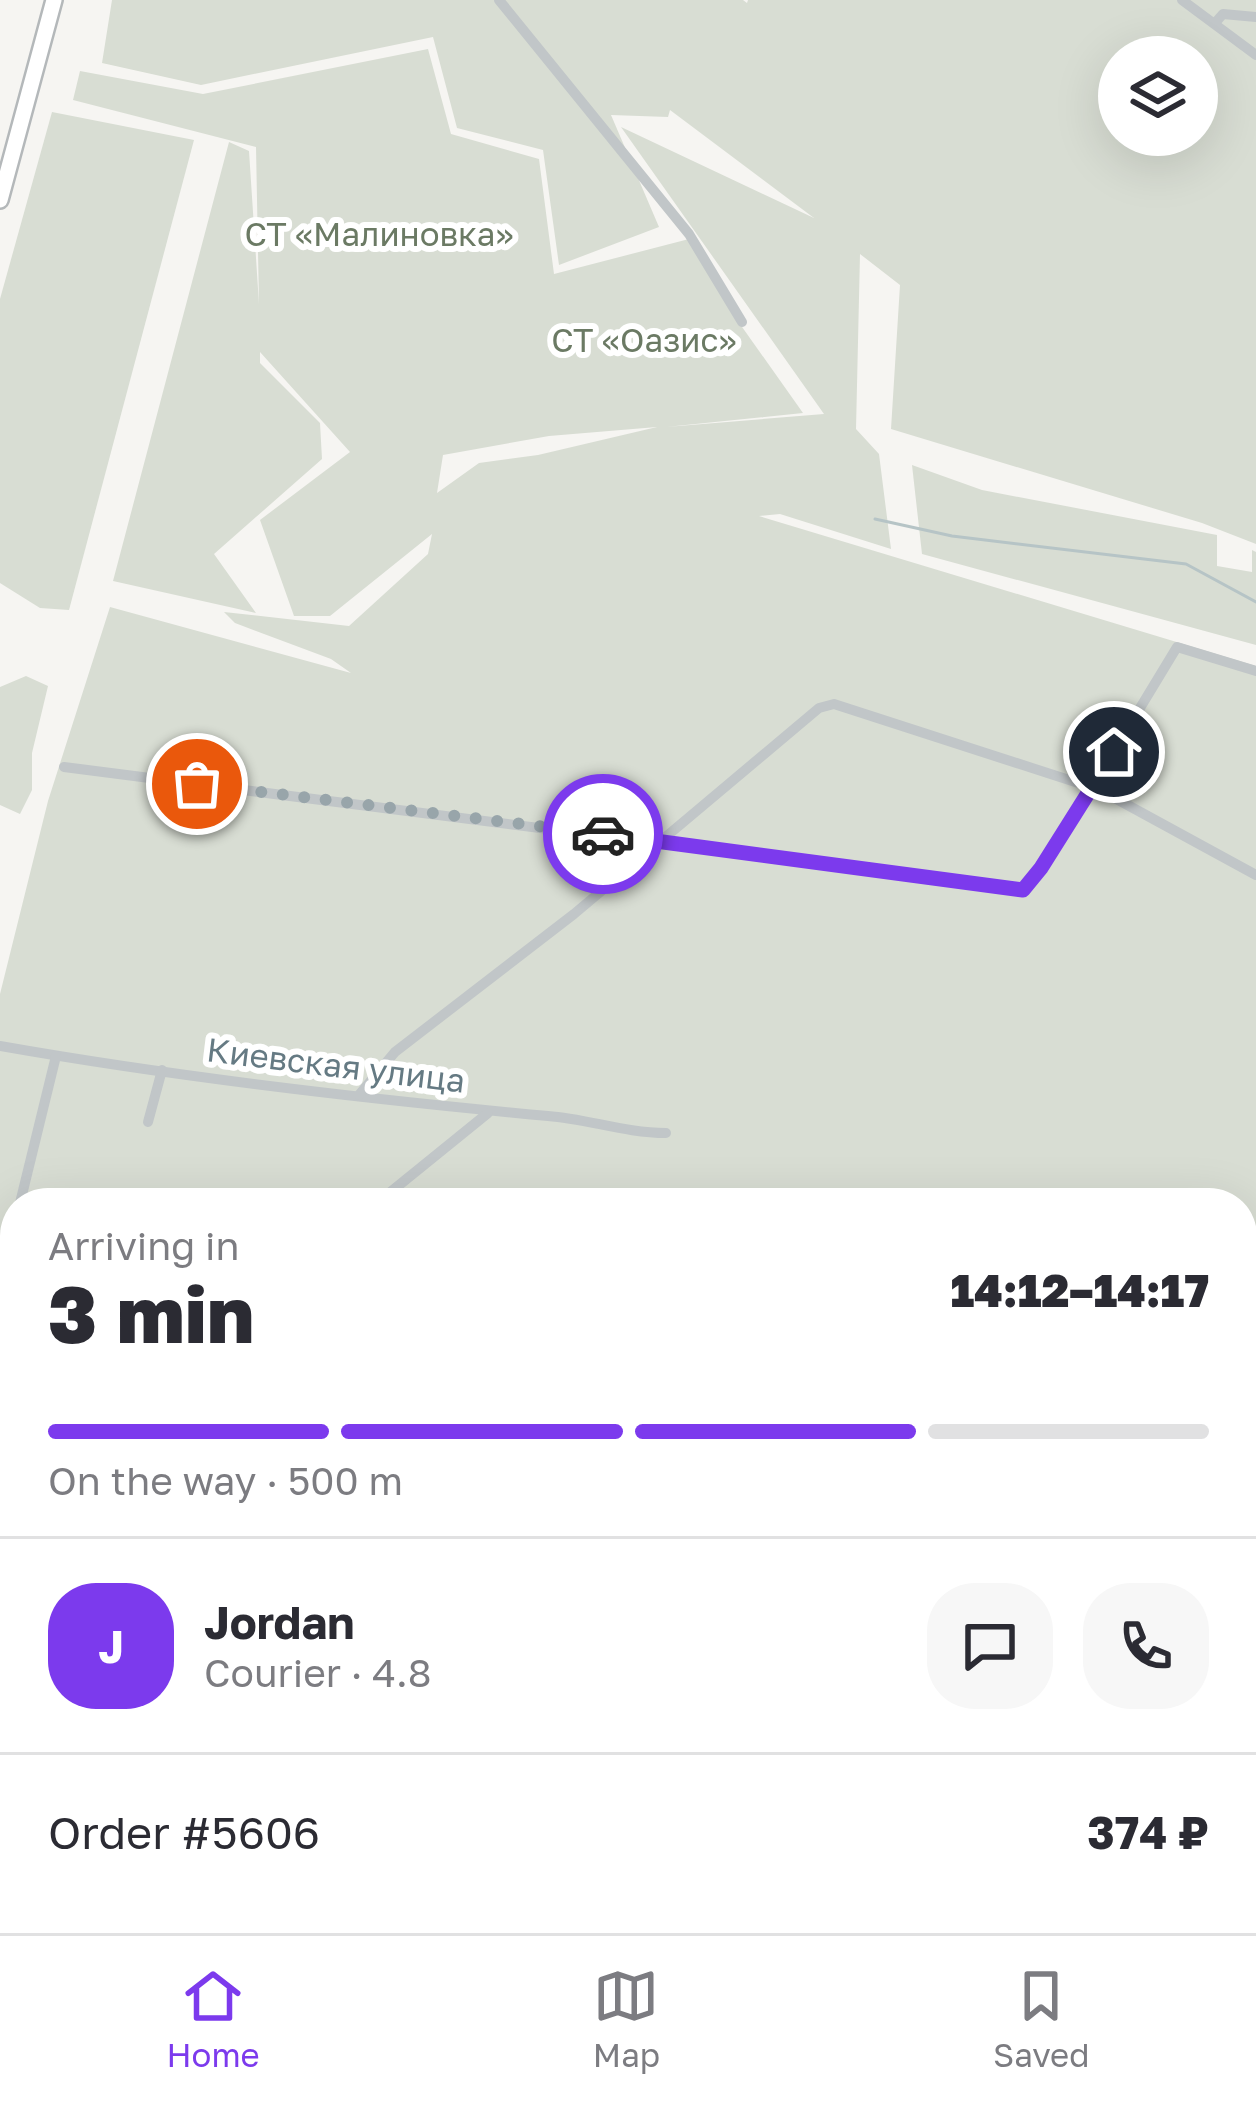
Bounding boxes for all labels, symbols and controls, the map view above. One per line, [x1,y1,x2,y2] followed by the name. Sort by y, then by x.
[1098,36,1218,156] map controls
[1098,36,1218,156] button: layers
[244,214,514,253] park label: СТ «Малиновка»
[551,320,737,359] park label: СТ «Оазис»
[1063,701,1165,803] pin
[1081,719,1147,785] icon: home
[146,733,248,835] pin
[164,751,230,817] icon: bag
[543,774,663,894] courier
[570,801,636,867] icon: car
[205,1029,467,1100] street label: Киевская улица
[48,1222,239,1269] text: Arriving in
[951,1263,1209,1317] text: 14:12–14:17
[48,1267,254,1360] text: 3 min
[48,1457,403,1504] text: On the way · 500 m
[927,1583,1053,1709] button: chat
[1083,1583,1209,1709] button: phone
[204,1595,355,1649] text: Jordan
[98,1619,124,1673] text: J
[204,1649,432,1696] text: Courier · 4.8
[48,1805,320,1859] text: Order #5606
[1087,1805,1209,1859] text: 374 ₽
[167,1963,260,2074] tab: Home
[593,1963,660,2074] tab: Map
[993,1963,1089,2074] tab: Saved

